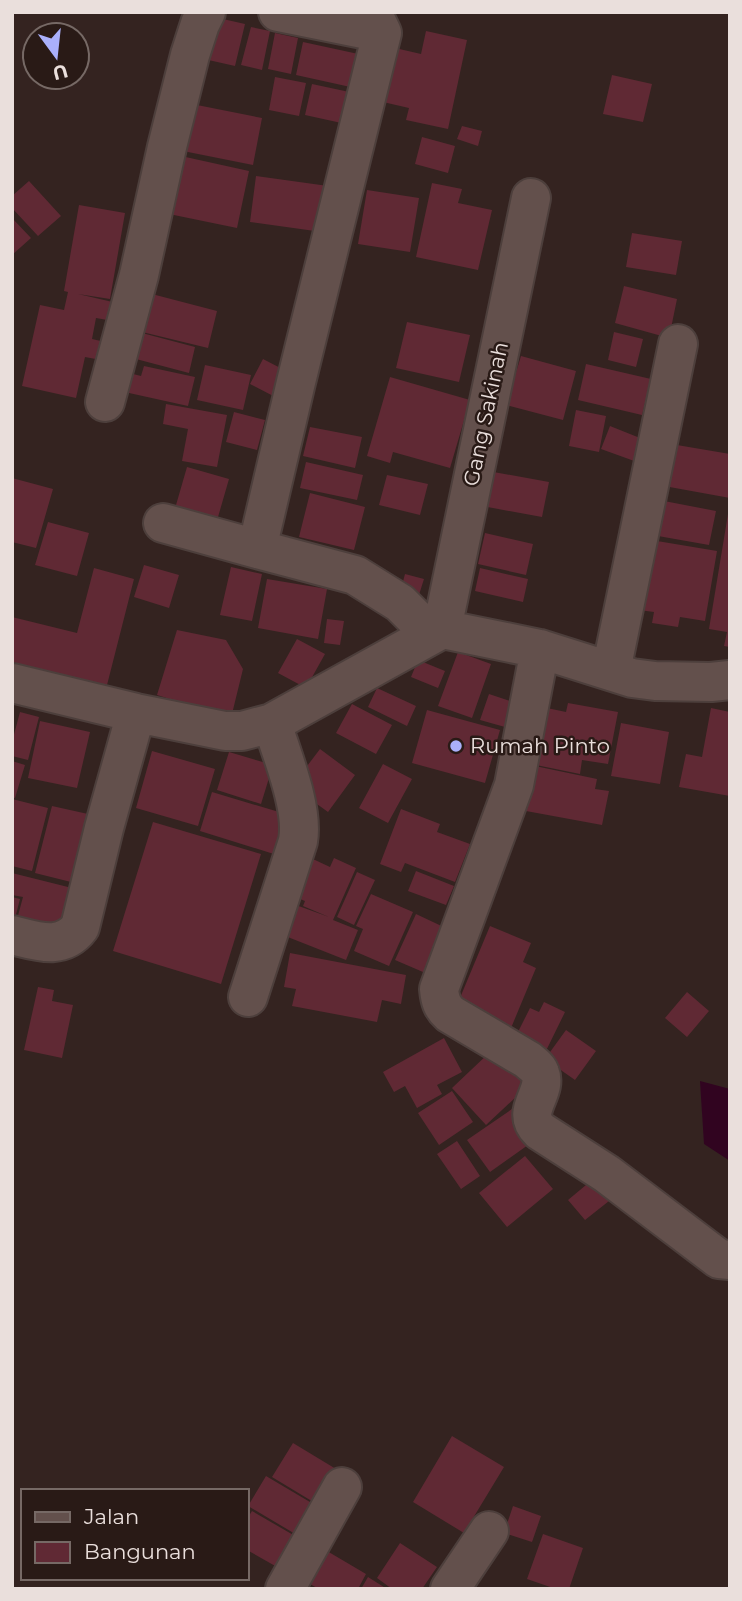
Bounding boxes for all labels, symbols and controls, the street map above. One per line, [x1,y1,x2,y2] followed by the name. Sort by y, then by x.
[21,21,91,91] north arrow
[50,59,70,85] text: U
[458,339,513,488] street label: Gang Sakinah
[470,733,610,758] place label: Rumah Pinto
[448,738,464,754] marker: Rumah Pinto
[21,1489,248,1580] legend
[83,1504,139,1529] text: Jalan
[84,1539,196,1564] text: Bangunan

